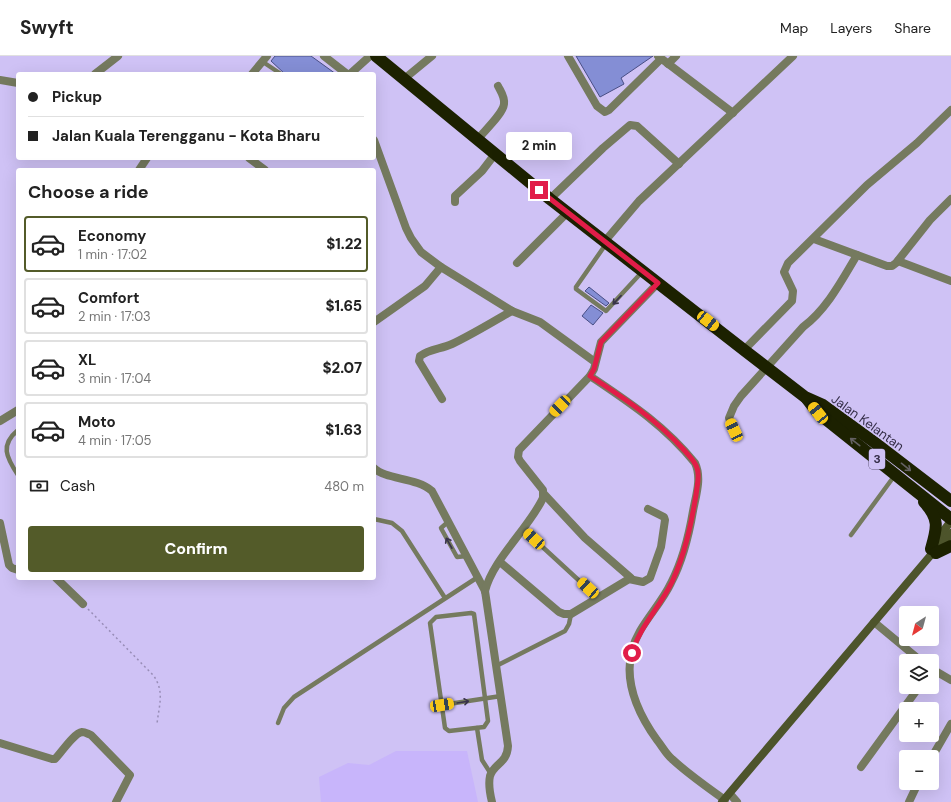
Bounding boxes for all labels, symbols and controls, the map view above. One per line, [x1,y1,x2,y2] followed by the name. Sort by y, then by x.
[20,15,74,40] text: Swyft
[780,19,808,37] text: Map
[830,19,872,37] text: Layers
[894,19,931,37] text: Share
[52,87,102,107] text: Pickup
[52,126,320,146] text: Jalan Kuala Terengganu - Kota Bharu
[506,132,572,160] callout: 2 min
[522,137,556,154] text: 2 min
[28,180,149,204] text: Choose a ride
[530,181,548,199] route end
[30,226,66,262] icon: car
[78,226,146,246] text: Economy
[326,234,362,254] text: $1.22
[78,246,147,263] text: 1 min · 17:02
[30,288,66,324] icon: car
[78,288,139,308] text: Comfort
[613,294,622,304] one-way arrow
[325,296,362,316] text: $1.65
[78,308,151,325] text: 2 min · 17:03
[695,309,721,333] car
[30,350,66,386] icon: car
[78,350,96,370] text: XL
[322,358,362,378] text: $2.07
[78,370,151,387] text: 3 min · 17:04
[828,390,908,455] street label: Jalan Kelantan
[547,393,573,419] car
[806,400,830,426] car
[30,412,66,448] icon: car
[78,412,116,432] text: Moto
[723,417,745,443] car
[325,420,362,440] text: $1.63
[78,432,151,449] text: 4 min · 17:05
[850,437,861,446] one-way arrow
[869,449,885,469] road number: 3
[900,462,911,471] one-way arrow
[28,475,50,497] icon: cash
[60,476,95,496] text: Cash
[324,478,364,495] text: 480 m
[28,526,364,572] button: Confirm
[521,527,547,551] car
[445,537,452,549] one-way arrow
[575,576,601,600] car
[899,606,939,646] north arrow
[899,606,939,790] map controls
[623,644,641,662] route start
[899,654,939,694] button: layers
[429,697,455,713] car
[456,698,469,706] one-way arrow
[899,702,939,742] button: +
[899,750,939,790] button: −

